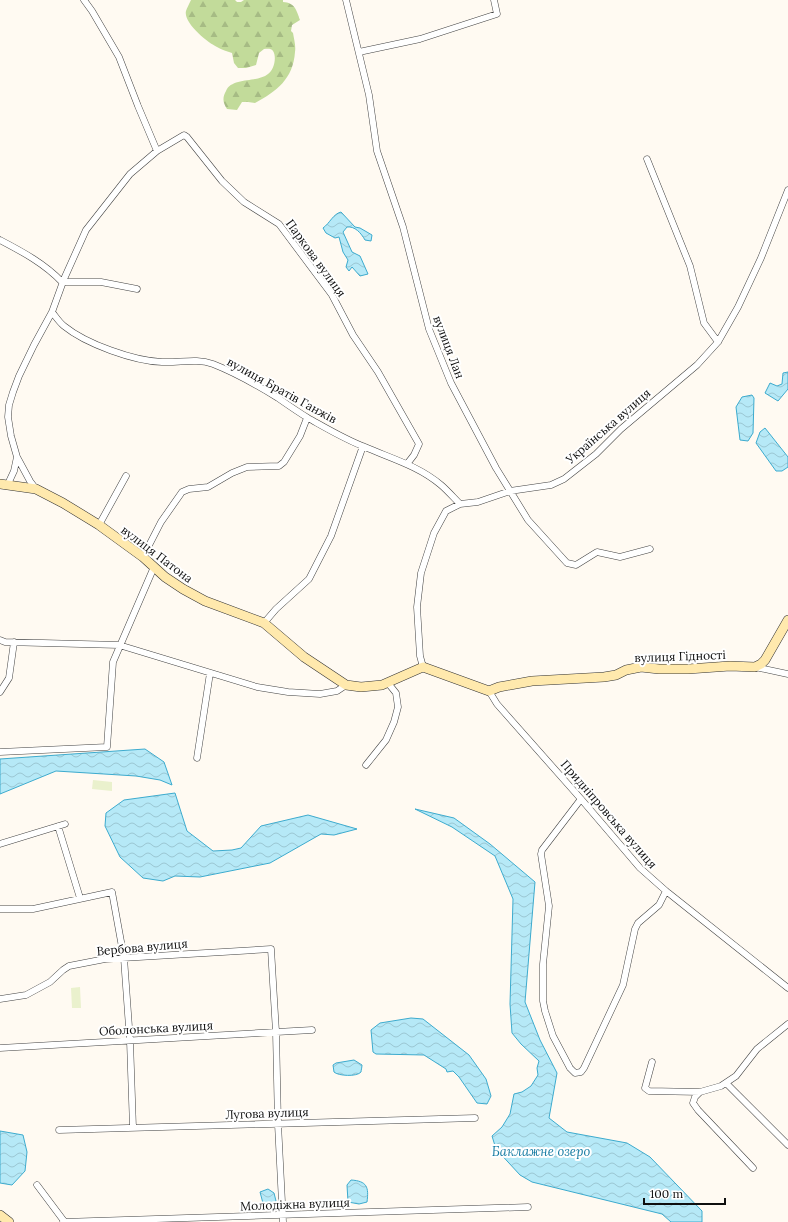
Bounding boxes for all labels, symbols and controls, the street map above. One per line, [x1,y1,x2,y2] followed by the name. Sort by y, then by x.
[283,216,349,300] street label: Паркова вулиця
[430,313,468,381] street label: вулиця Лан
[225,354,339,426] street label: вулиця Братів Ганжів
[562,385,653,468] street label: Українська вулиця
[118,522,196,586] street label: вулиця Патона
[634,647,726,665] street label: вулиця Гідності
[558,757,660,871] street label: Придніпровська вулиця
[96,936,188,958] street label: Вербова вулиця
[99,1018,213,1038] street label: Оболонська вулиця
[225,1104,309,1122] street label: Лугова вулиця
[492,1143,590,1160] water label: Баклажне озеро
[644,1180,725,1206] scale bar
[650,1186,683,1201] text: 100 m
[240,1195,350,1213] street label: Молодіжна вулиця

